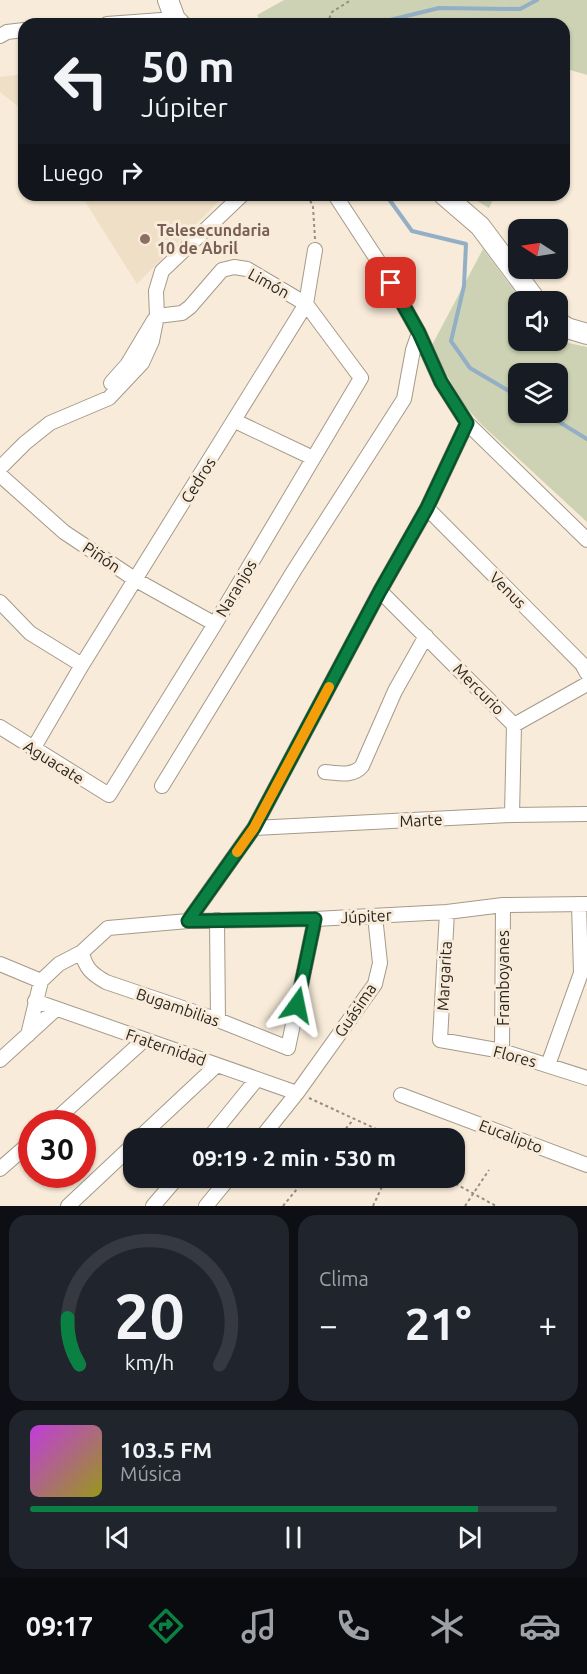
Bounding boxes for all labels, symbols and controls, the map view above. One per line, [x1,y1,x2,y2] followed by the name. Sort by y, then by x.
[42,42,120,120] icon: left
[141,43,235,90] text: 50 m
[141,92,228,122] text: Júpiter
[115,156,148,189] icon: right
[42,160,103,185] text: Luego
[508,219,568,279] north arrow
[508,219,568,423] map controls
[157,221,270,257] place label: Telesecundaria 10 de Abril
[138,232,152,246] marker: Telesecundaria 10 de Abril
[365,257,416,308] pin
[245,264,293,302] street label: Limón
[374,266,407,299] icon: arrive
[508,291,568,351] button: sound
[508,363,568,423] button: layers
[177,454,219,506] street label: Cedros
[80,538,124,576] street label: Piñón
[212,556,260,620] street label: Naranjos
[486,568,530,612] street label: Venus
[450,660,508,718] street label: Mercurio
[21,736,87,788] street label: Aguacate
[399,810,443,830] street label: Marte
[340,906,392,926] street label: Júpiter
[494,930,512,1026] street label: Framboyanes
[433,941,455,1011] street label: Margarita
[265,973,329,1037] position arrow
[331,980,379,1040] street label: Guásima
[134,984,222,1030] street label: Bugambilias
[124,1025,208,1069] street label: Fraternidad
[492,1042,539,1070] street label: Flores
[18,1110,96,1188] speed limit sign: 30
[477,1116,545,1156] street label: Eucalipto
[192,1145,396,1170] text: 09:19 · 2 min · 530 m
[319,1267,369,1290] text: Clima
[114,1281,184,1351] text: 20
[405,1298,471,1349] text: 21°
[319,1306,338,1343] text: −
[538,1306,557,1343] text: +
[124,1350,174,1374] text: km/h
[120,1437,212,1462] text: 103.5 FM
[120,1462,182,1485] text: Música
[101,1521,134,1554] icon: previous
[277,1521,310,1554] icon: pause
[453,1521,486,1554] icon: next
[145,1605,187,1647] icon: directions
[238,1605,280,1647] icon: music
[332,1605,374,1647] icon: phone
[426,1605,468,1647] icon: climate
[519,1605,561,1647] icon: car
[26,1611,93,1641] text: 09:17

